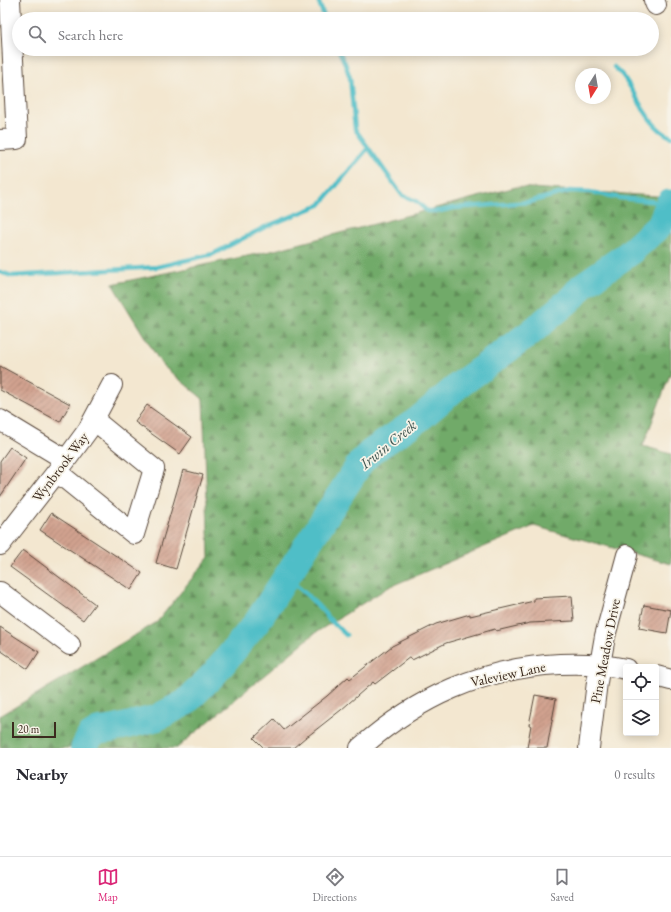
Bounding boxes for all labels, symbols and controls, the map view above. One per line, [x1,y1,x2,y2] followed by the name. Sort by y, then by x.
[12,12,659,56] search box
[26,23,48,45] icon: search
[58,25,123,44] text: Search here
[575,68,611,104] north arrow
[355,415,420,473] water label: Irwin Creek
[28,428,93,506] street label: Wynbrook Way
[586,597,624,705] street label: Pine Meadow Drive
[469,657,548,691] street label: Valeview Lane
[623,664,659,736] map controls
[623,664,659,700] button: locate
[623,700,659,736] button: layers
[12,720,56,739] scale bar
[18,722,39,736] text: 20 m
[16,763,68,785] text: Nearby
[614,766,655,783] text: 0 results
[97,866,119,904] tab: Map
[313,866,357,904] tab: Directions
[551,866,574,904] tab: Saved

